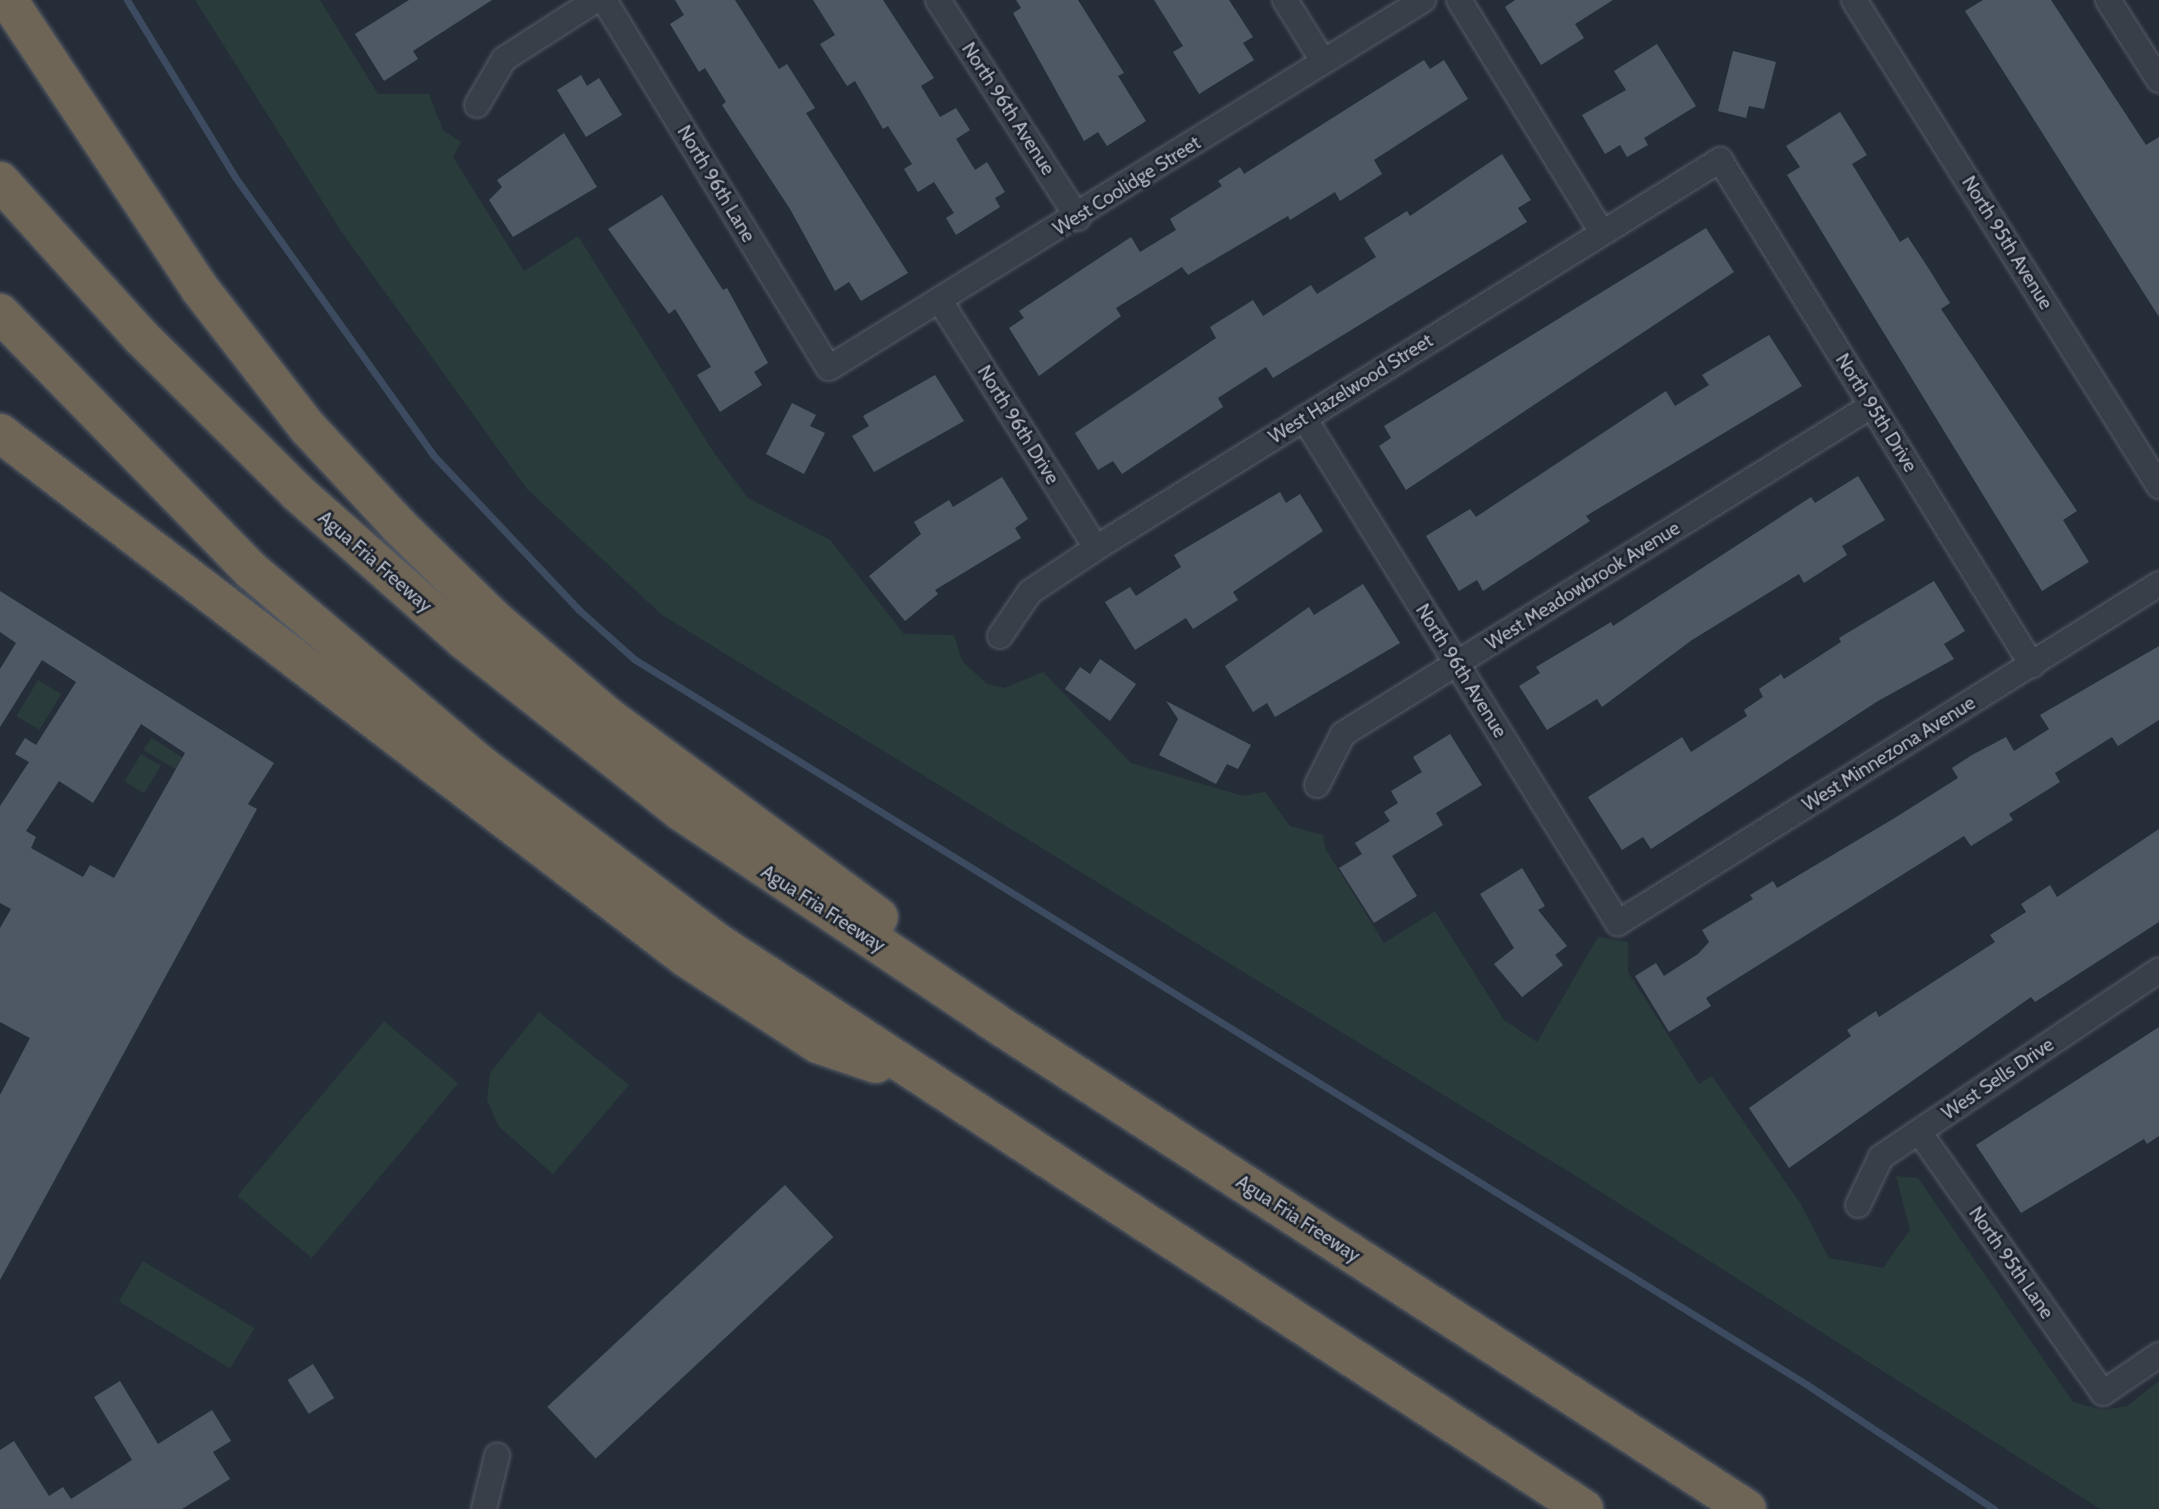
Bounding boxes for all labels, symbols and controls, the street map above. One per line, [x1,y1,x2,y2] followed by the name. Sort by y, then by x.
[957,38,1059,180] street label: North 96th Avenue
[672,122,760,246] street label: North 96th Lane
[1049,132,1205,240] street label: West Coolidge Street
[1957,172,2057,314] street label: North 95th Avenue
[1265,329,1437,449] street label: West Hazelwood Street
[1831,350,1921,476] street label: North 95th Drive
[972,361,1064,489] street label: North 96th Drive
[313,506,437,618] street label: Agua Fria Freeway
[1482,517,1684,655] street label: West Meadowbrook Avenue
[1411,600,1511,742] street label: North 96th Avenue
[1798,692,1980,816] street label: West Minnezona Avenue
[757,860,889,958] street label: Agua Fria Freeway
[1938,1033,2058,1125] street label: West Sells Drive
[1232,1170,1364,1268] street label: Agua Fria Freeway
[1964,1203,2058,1323] street label: North 95th Lane

